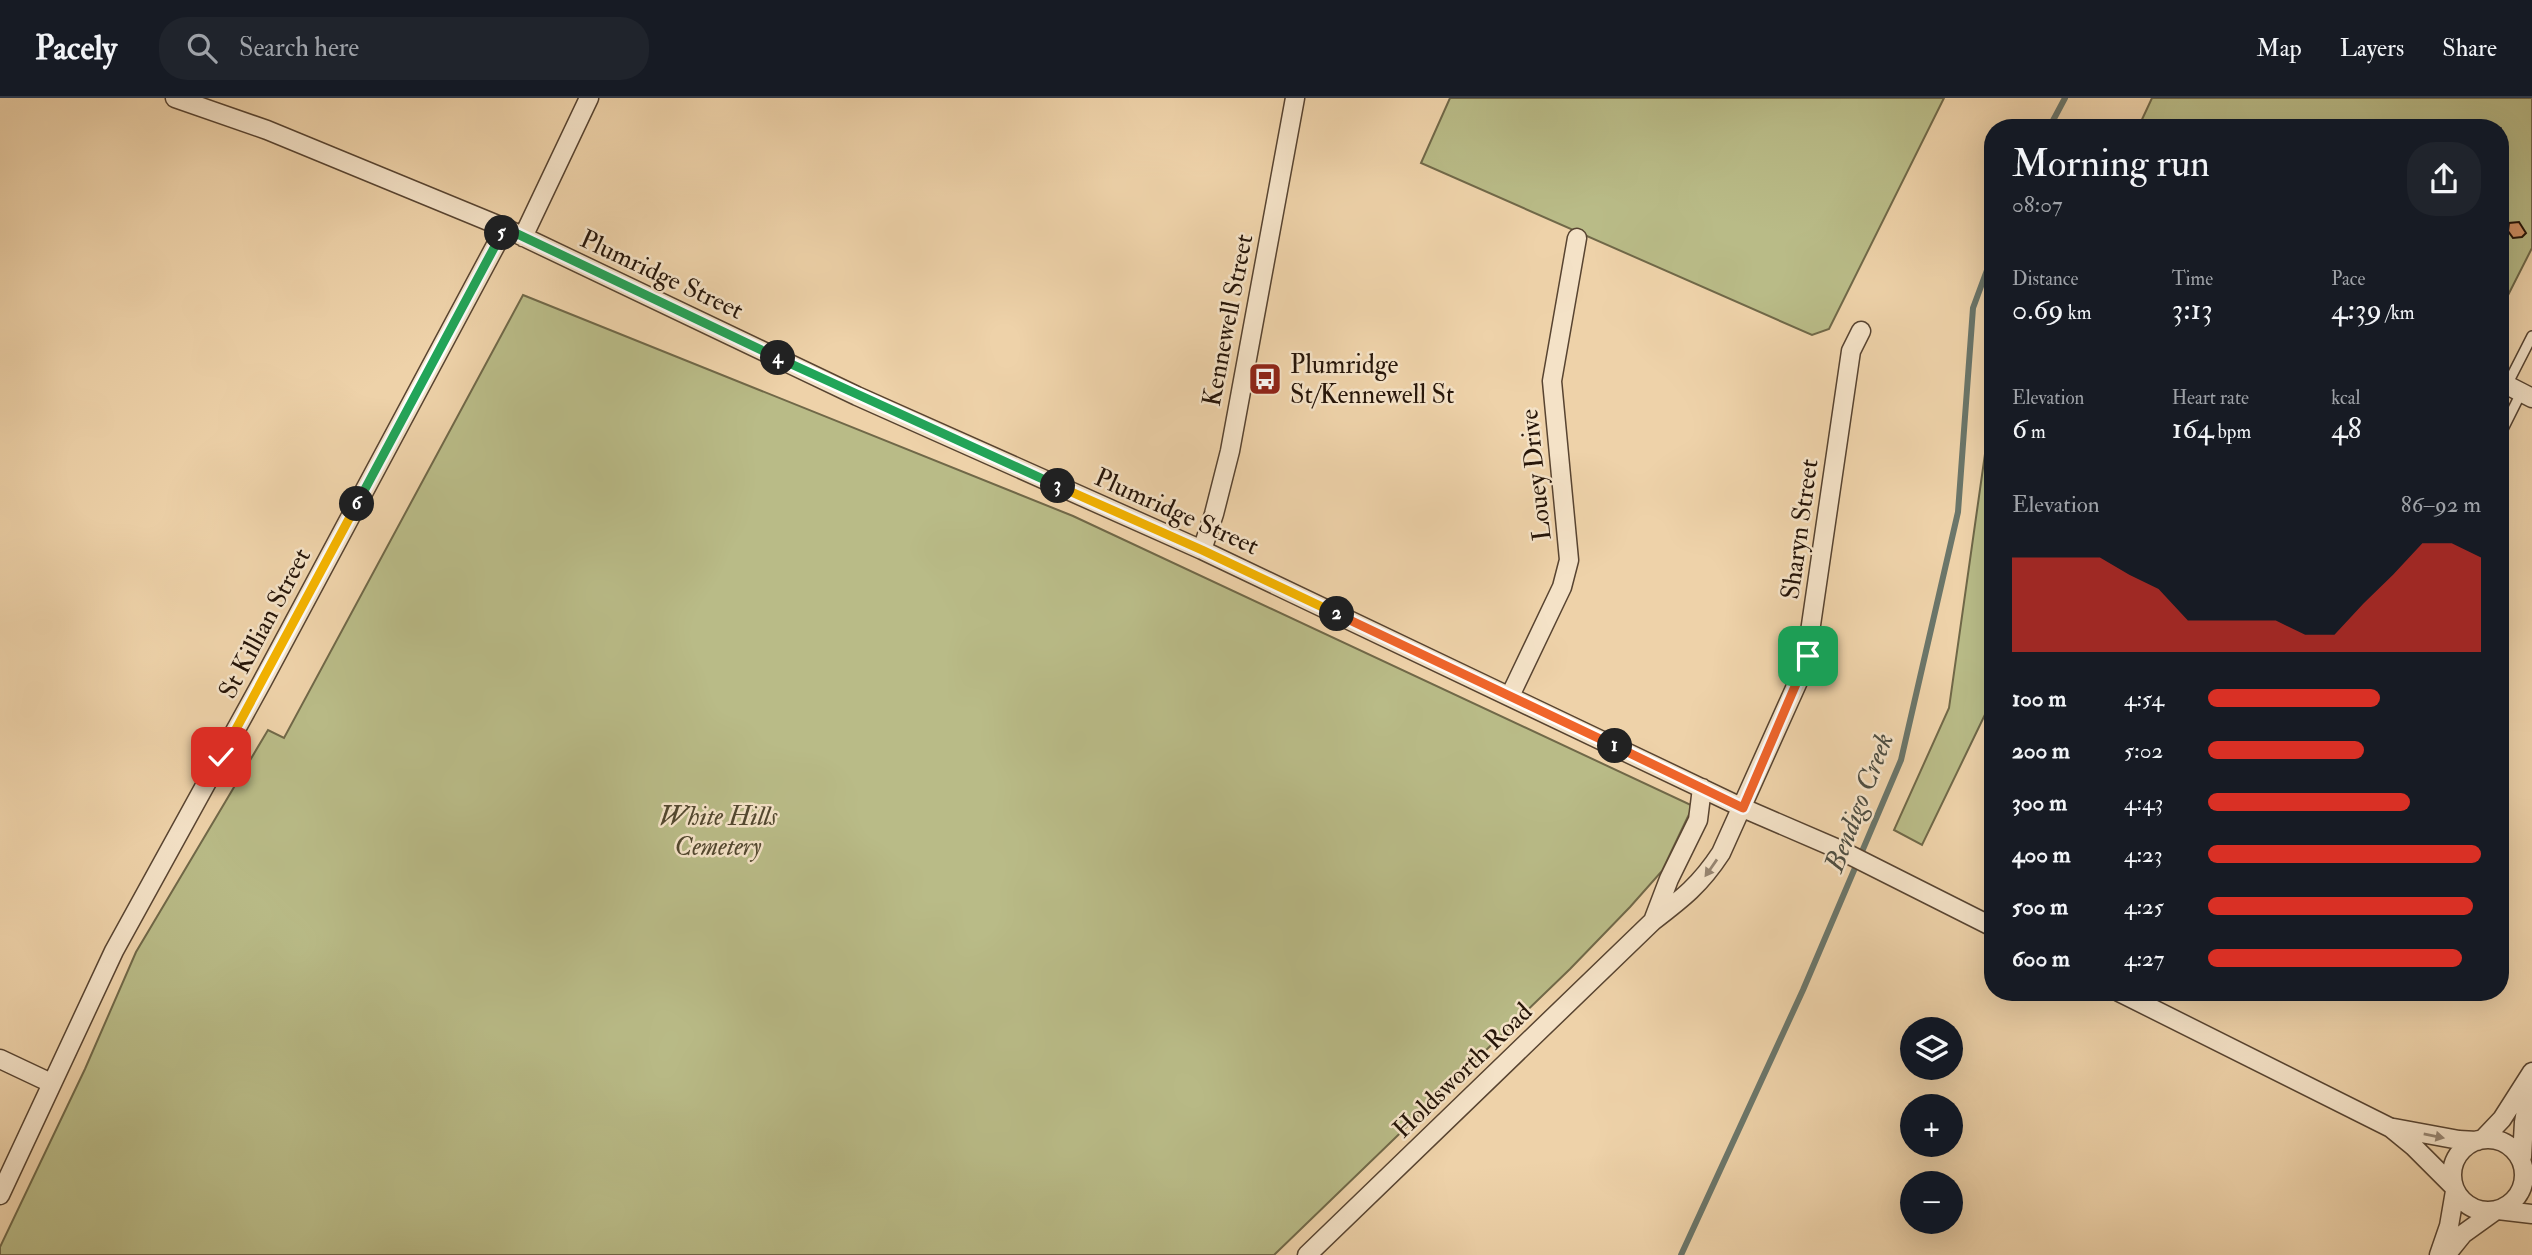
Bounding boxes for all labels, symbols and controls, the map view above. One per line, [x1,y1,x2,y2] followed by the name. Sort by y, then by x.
[159,17,649,80] search box
[35,28,117,69] text: Pacely
[183,29,221,67] icon: search
[239,32,359,64] text: Search here
[2257,33,2302,64] text: Map
[2340,33,2404,64] text: Layers
[2442,33,2497,64] text: Share
[2012,140,2210,188] text: Morning run
[2407,142,2481,216] button: share
[2012,190,2063,219] text: 08:07
[484,216,520,250] pin: 5
[497,220,506,244] text: 5
[575,223,748,327] street label: Plumridge Street
[1196,231,1260,409] street label: Kennewell Street
[2012,267,2078,291] text: Distance
[2172,267,2213,291] text: Time
[2331,267,2365,291] text: Pace
[2012,291,2064,328] text: 0.69
[2172,291,2213,328] text: 3:13
[2331,291,2382,328] text: 4:39
[2064,301,2091,325] text: km
[2382,301,2415,325] text: /km
[760,341,796,376] pin: 4
[772,345,783,369] text: 4
[1290,349,1454,411] place label: Plumridge St/Kennewell St
[1246,360,1284,398] bus stop icon: Plumridge St/Kennewell St
[2012,386,2084,410] text: Elevation
[2172,386,2249,410] text: Heart rate
[2331,386,2360,410] text: kcal
[1513,407,1559,542] street label: Louey Drive
[2012,410,2027,447] text: 6
[2172,410,2214,447] text: 164
[2331,410,2362,447] text: 48
[2027,420,2046,444] text: m
[2214,420,2251,444] text: bpm
[1774,457,1826,601] street label: Sharyn Street
[1089,461,1264,562] street label: Plumridge Street
[1040,468,1076,504] pin: 3
[1054,473,1061,497] text: 3
[340,486,374,522] pin: 6
[2012,490,2100,519] text: Elevation
[2401,490,2481,519] text: 86–92 m
[352,491,361,515] text: 6
[212,543,318,704] street label: St Killian Street
[1320,596,1354,632] pin: 2
[1332,601,1341,625] text: 2
[1778,626,1838,686] pin
[1789,637,1827,675] icon: arrive
[2012,684,2066,713] text: 100 m
[2124,684,2164,713] text: 4:54
[191,727,251,787] pin
[1598,728,1632,764] pin: 1
[1816,728,1902,879] water label: Bendigo Creek
[1611,733,1618,757] text: 1
[2012,736,2070,765] text: 200 m
[2124,736,2163,765] text: 5:02
[202,738,240,776] icon: check
[2012,788,2067,817] text: 300 m
[2124,788,2163,817] text: 4:43
[659,801,778,863] park label: White Hills Cemetery
[2012,840,2071,869] text: 400 m
[2124,840,2163,869] text: 4:23
[1704,859,1718,877] one-way arrow
[2012,892,2068,921] text: 500 m
[2124,892,2164,921] text: 4:25
[2012,944,2070,973] text: 600 m
[2124,944,2164,973] text: 4:27
[1386,996,1539,1145] street label: Holdsworth Road
[1900,1017,1963,1234] map controls
[1900,1017,1963,1080] button: layers
[1900,1094,1963,1157] button: +
[2423,1130,2445,1141] one-way arrow
[1900,1171,1963,1234] button: −

